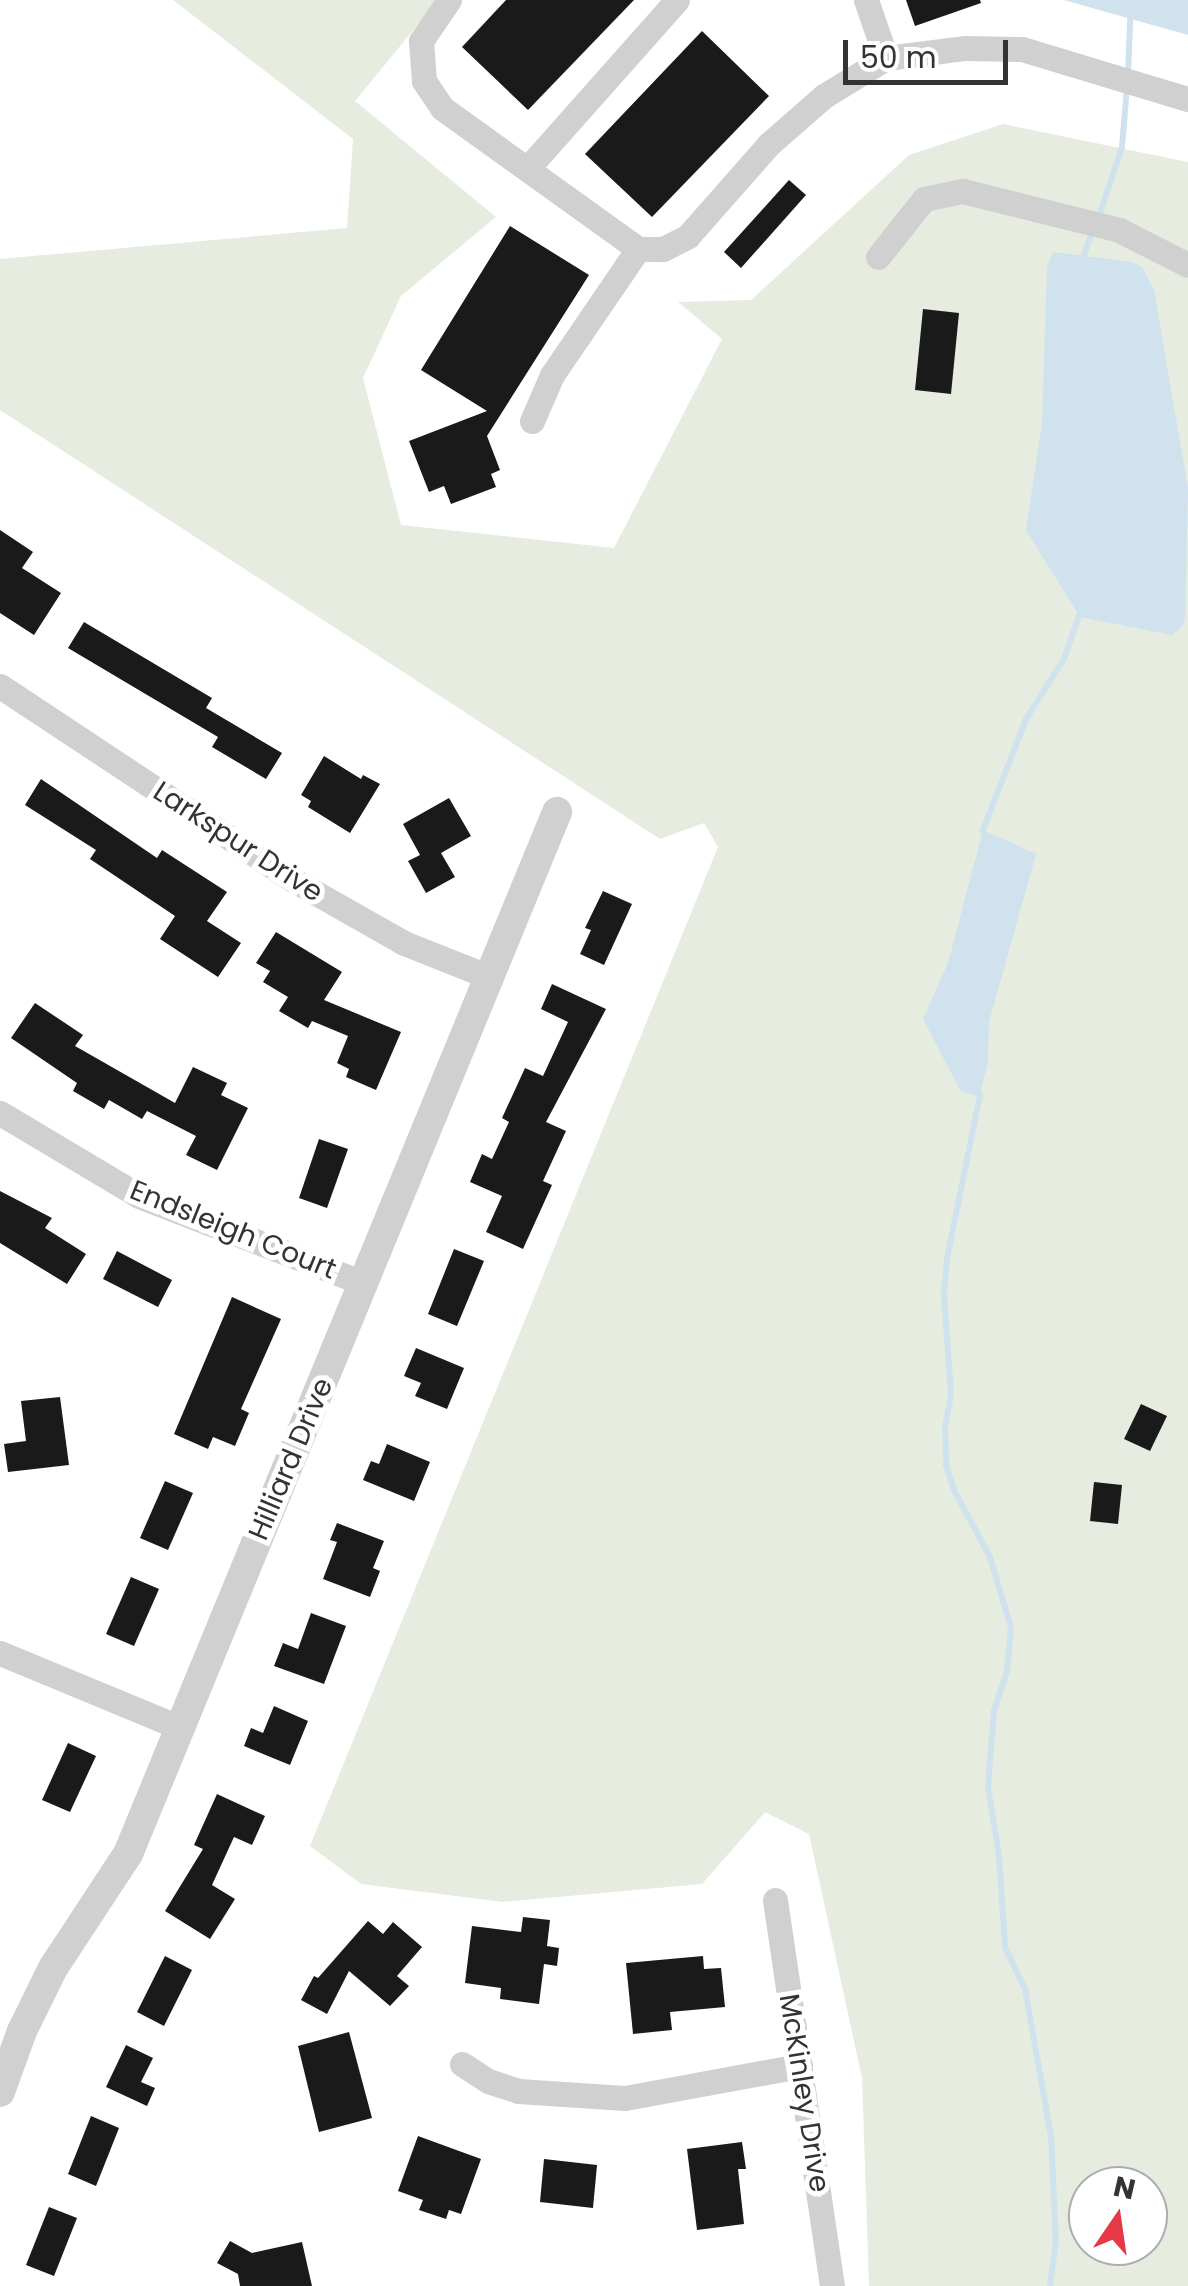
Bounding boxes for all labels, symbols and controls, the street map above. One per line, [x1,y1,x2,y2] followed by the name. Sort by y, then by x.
[848,20,1013,82] scale bar
[860,36,937,79] text: 50 m
[147,775,329,909] street label: Larkspur Drive
[125,1173,341,1287] street label: Endsleigh Court
[242,1373,340,1545] street label: Hilliard Drive
[772,1991,836,2195] street label: McKinley Drive
[1068,2166,1168,2266] north arrow
[1110,2167,1139,2210] text: N

